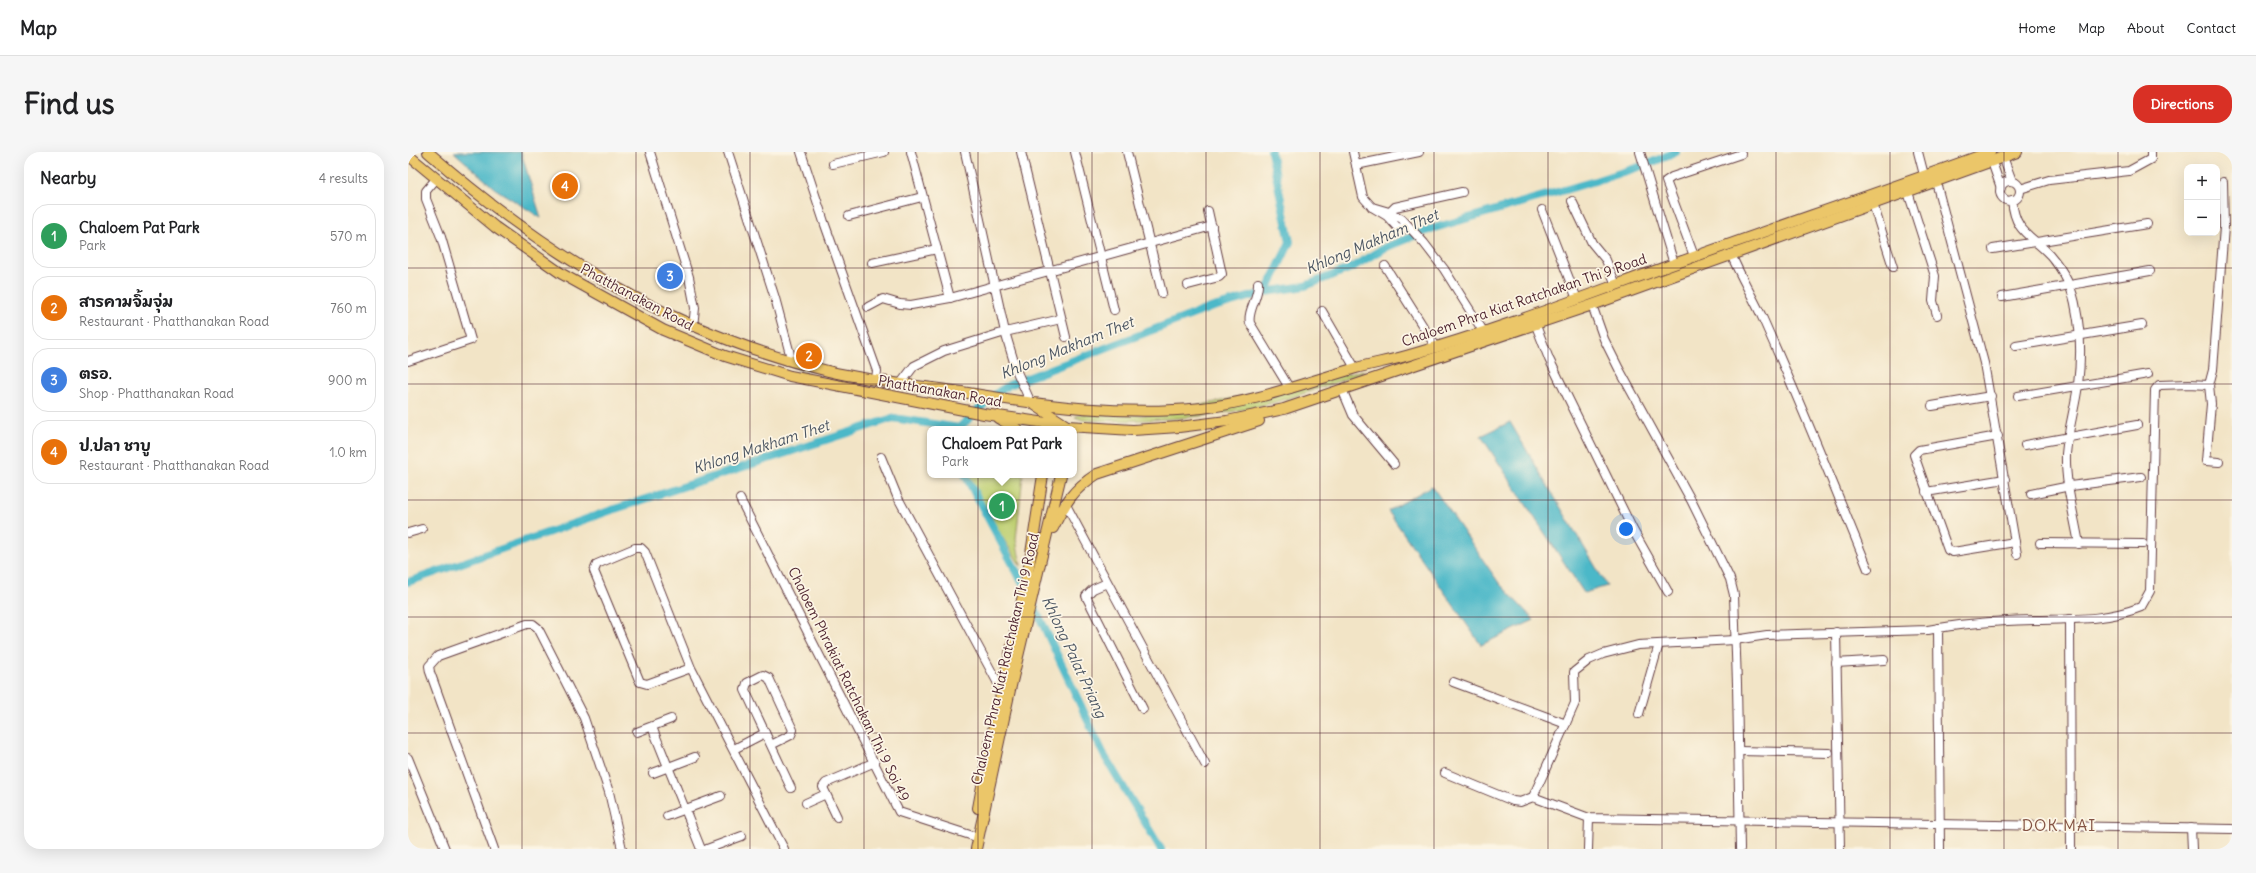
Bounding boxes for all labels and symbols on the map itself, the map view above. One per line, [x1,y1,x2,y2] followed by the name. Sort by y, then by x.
[552,171,578,201] pin: 4
[1303,204,1443,278] water label: Khlong Makham Thet
[1399,249,1649,351] street label: Chaloem Phra Kiat Ratchakan Thi 9 Road
[577,260,697,334] street label: Phatthanakan Road
[657,261,683,291] pin: 3
[997,311,1138,383] water label: Khlong Makham Thet
[796,341,822,371] pin: 2
[877,371,1003,411] street label: Phatthanakan Road
[690,415,833,478] water label: Khlong Makham Thet
[989,491,1015,521] pin: 1
[1616,519,1636,539] your location
[967,531,1043,787] street label: Chaloem Phra Kiat Ratchakan Thi 9 Road
[784,564,914,804] street label: Chaloem Phrakiat Ratchakan Thi 9 Soi 49
[1038,593,1112,722] water label: Khlong Palat Priang
[2022,815,2096,835] district label: DOK MAI

